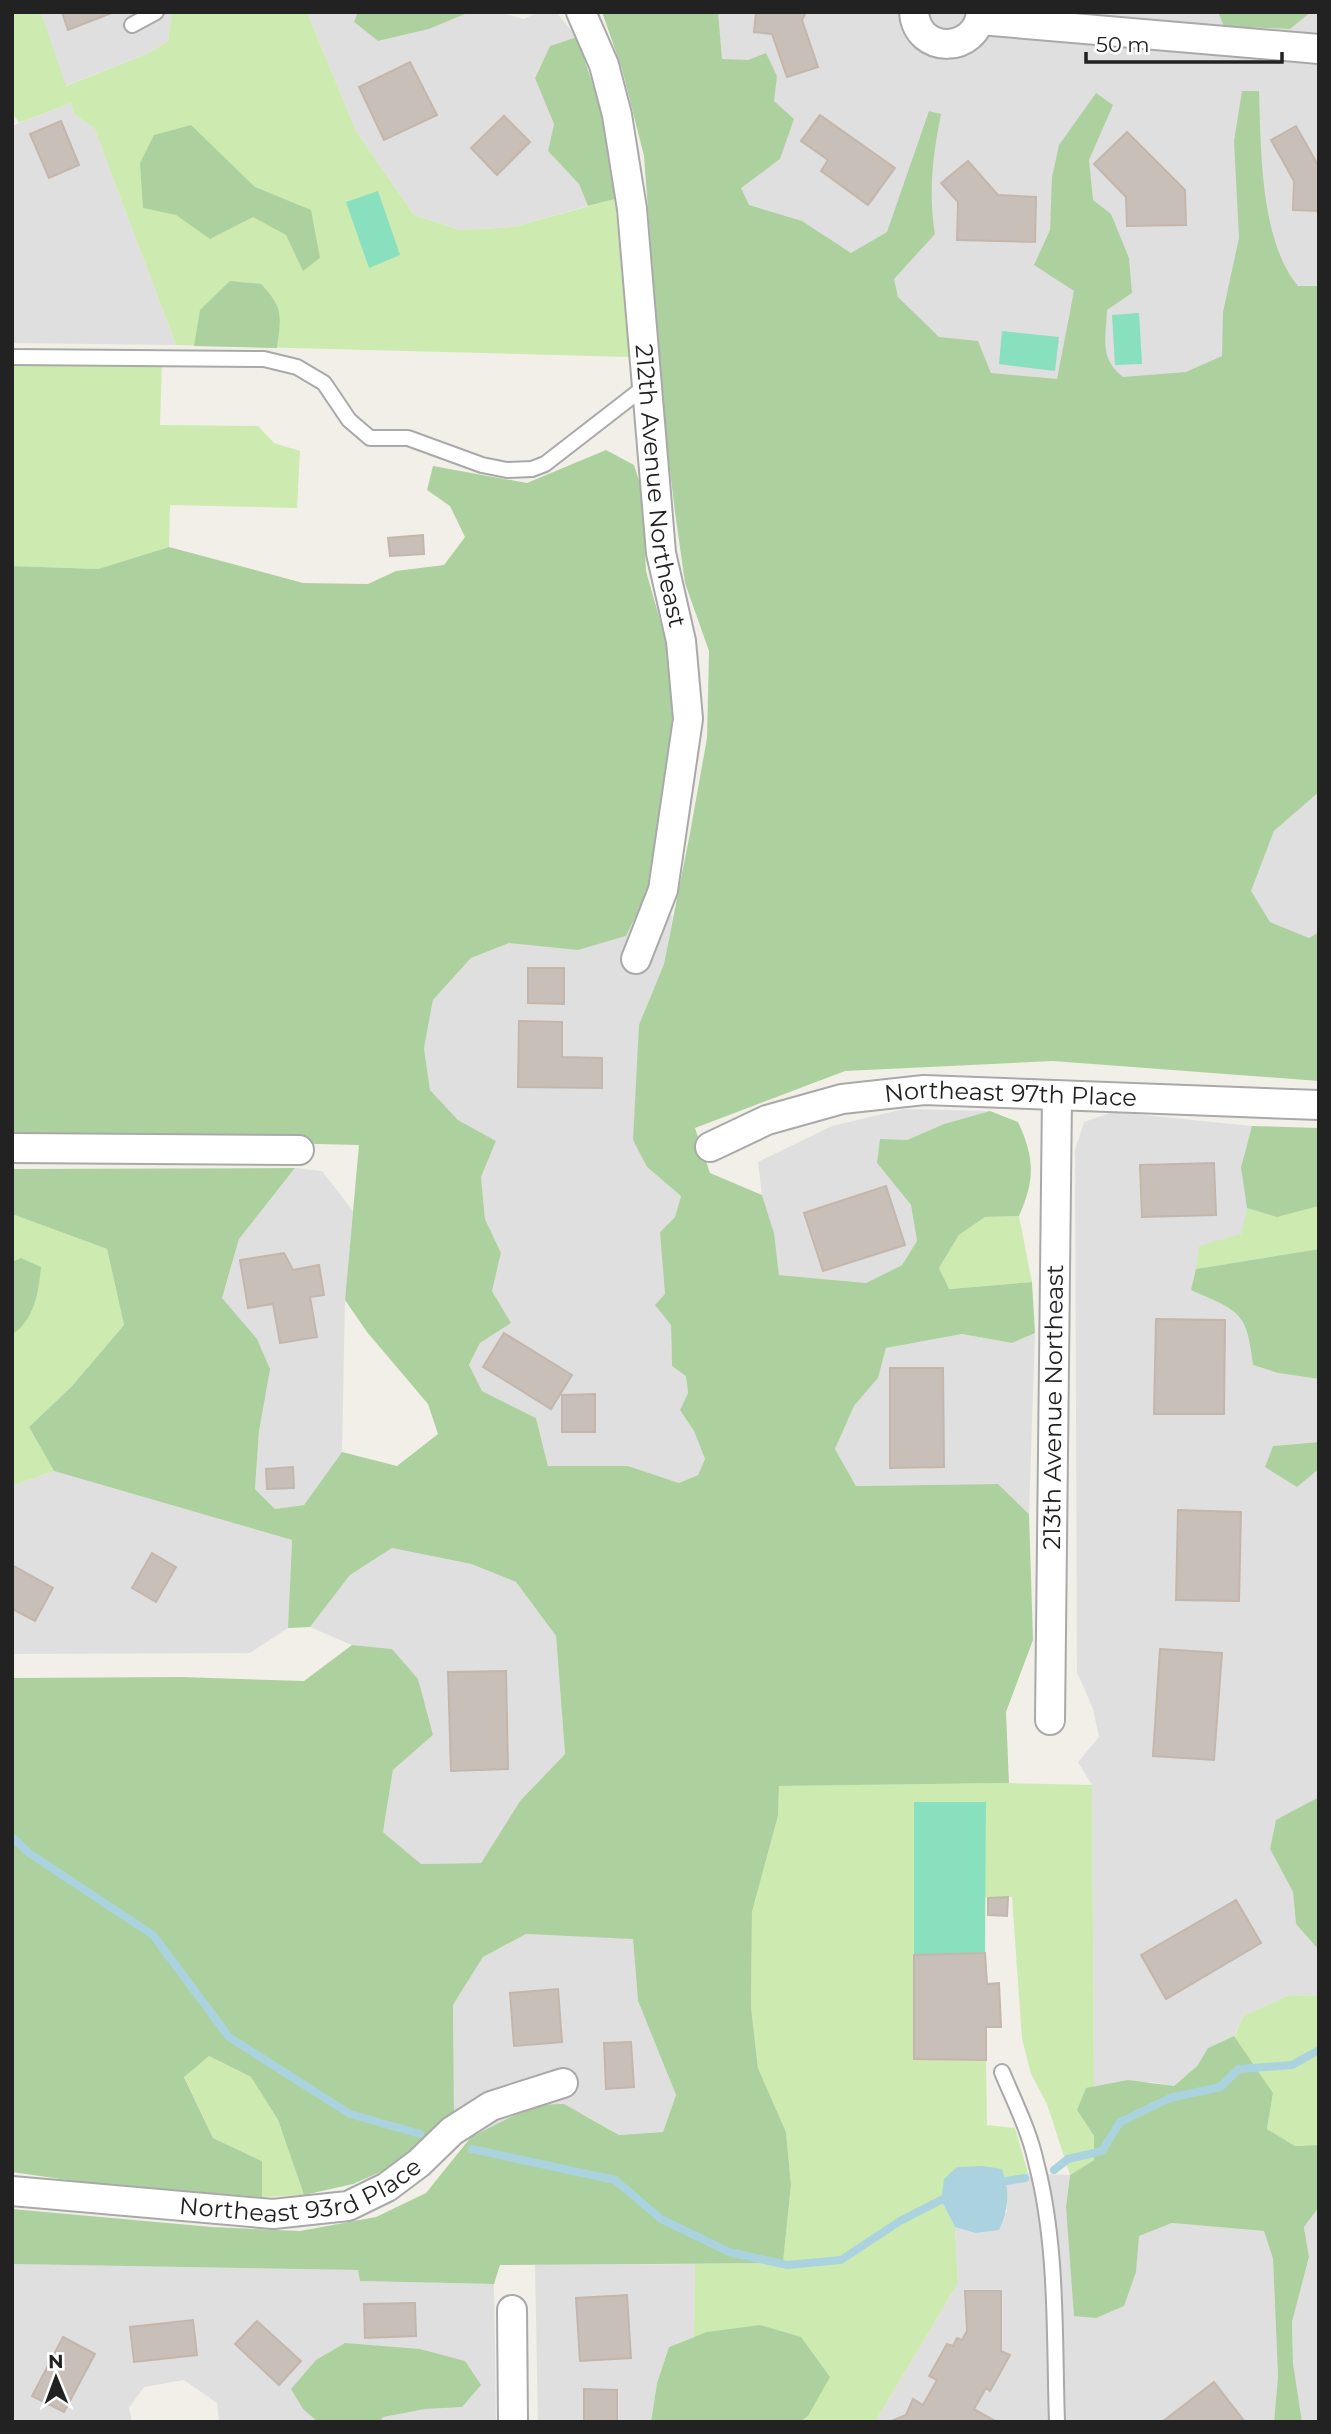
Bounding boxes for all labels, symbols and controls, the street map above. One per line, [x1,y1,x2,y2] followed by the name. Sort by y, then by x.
[1086,21,1282,65] scale bar
[1096,32,1150,57] text: 50 m
[629,343,693,630] street label: 212th Avenue Northeast
[883,1075,1137,1112] street label: Northeast 97th Place
[1037,1264,1069,1550] street label: 213th Avenue Northeast
[178,2151,427,2228] street label: Northeast 93rd Place
[21,2343,91,2413] north arrow
[48,2350,64,2373] text: N

